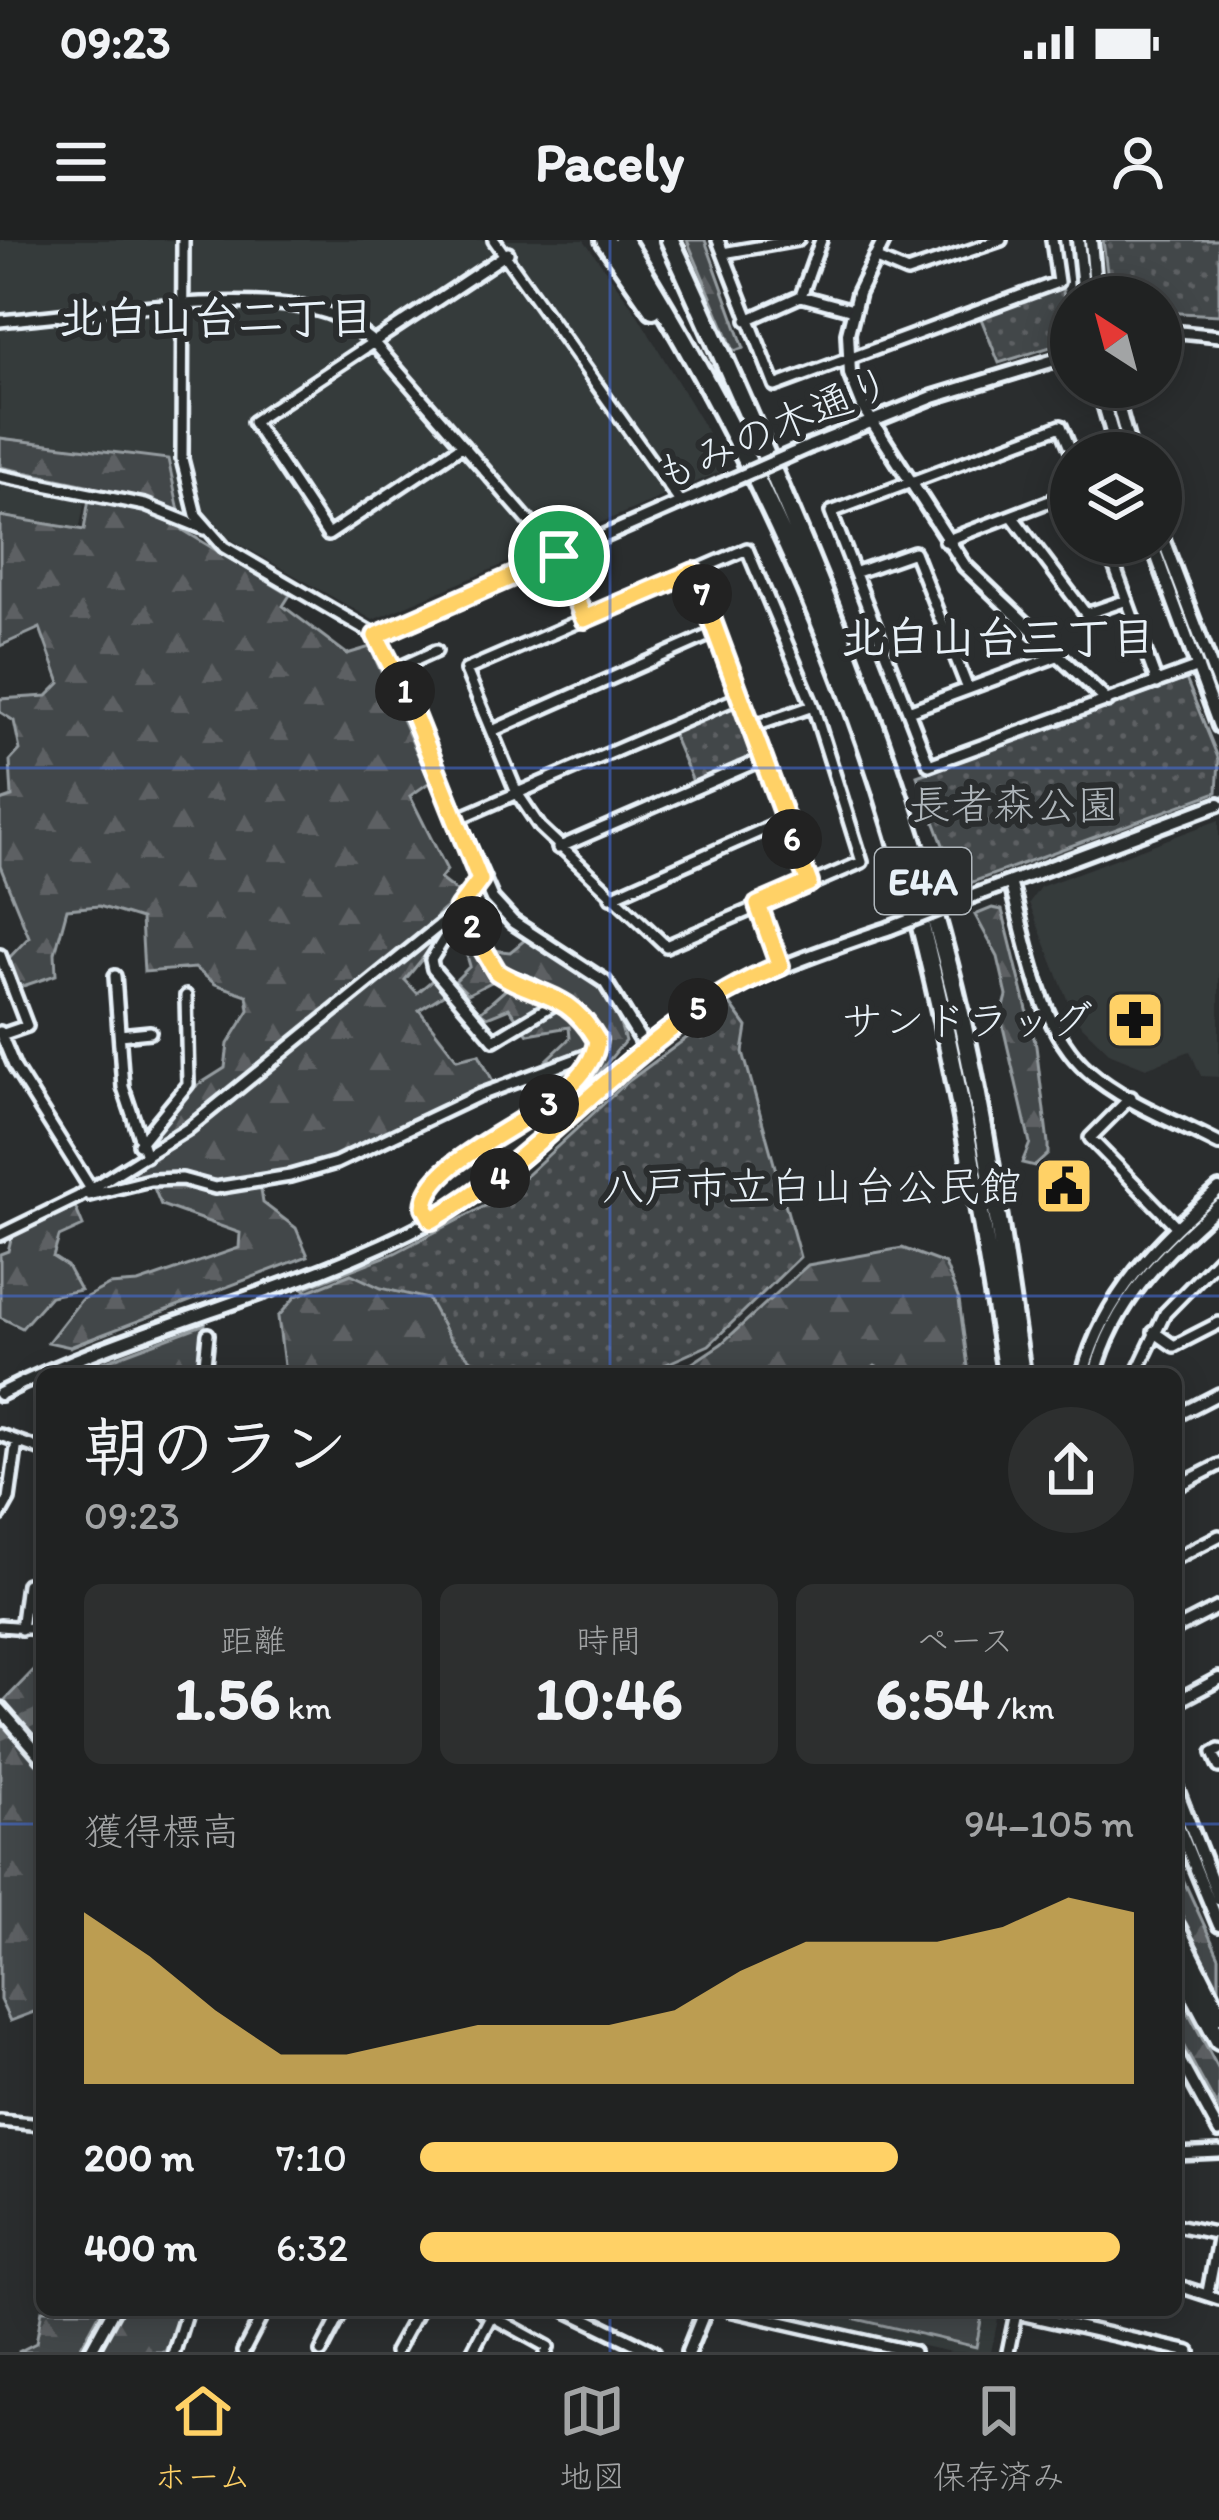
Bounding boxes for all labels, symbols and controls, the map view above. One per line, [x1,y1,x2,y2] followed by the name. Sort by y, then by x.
[60,15,170,69] text: 09:23
[48,129,114,195] icon: menu
[1105,129,1171,195] icon: person
[535,130,684,195] text: Pacely
[1050,276,1182,408] north arrow
[1050,276,1182,564] map controls
[58,290,374,344] district label: 北白山台二丁目
[647,355,899,501] street label: もみの木通り
[1050,432,1182,564] button: layers
[508,505,610,607] pin
[526,523,592,589] icon: arrive
[672,564,732,624] pin: 7
[694,574,710,613] text: 7
[840,610,1156,664] district label: 北白山台三丁目
[375,661,435,721] pin: 1
[397,671,413,710] text: 1
[909,779,1119,830] park label: 長者森公園
[762,809,822,869] pin: 6
[783,819,801,858] text: 6
[875,848,971,914] road number: E4A
[442,896,502,956] pin: 2
[463,906,481,945] text: 2
[668,978,728,1038] pin: 5
[689,988,707,1027] text: 5
[1104,989,1166,1051] pharmacy icon: サンドラッグ
[841,995,1093,1046] place label: サンドラッグ
[519,1074,579,1134] pin: 3
[540,1084,558,1123] text: 3
[470,1148,530,1208] pin: 4
[1033,1155,1095,1217] public building icon: 八戸市立白山台公民館
[490,1158,510,1197] text: 4
[602,1161,1022,1212] place label: 八戸市立白山台公民館
[84,1407,348,1487] text: 朝のラン
[1008,1407,1134,1533] button: share
[84,1492,180,1539] text: 09:23
[220,1621,286,1660] text: 距離
[576,1621,642,1660] text: 時間
[916,1621,1014,1660] text: ペース
[175,1662,280,1734] text: 1.56
[535,1662,683,1734] text: 10:46
[876,1662,990,1734] text: 6:54
[280,1688,331,1727] text: km
[990,1688,1054,1727] text: /km
[964,1800,1134,1847] text: 94–105 m
[84,1808,240,1855] text: 獲得標高
[84,2134,194,2181] text: 200 m
[276,2134,347,2181] text: 7:10
[84,2224,197,2271] text: 400 m
[276,2224,348,2271] text: 6:32
[154,2378,252,2498] tab: ホーム
[559,2378,625,2498] tab: 地図
[933,2378,1065,2498] tab: 保存済み

